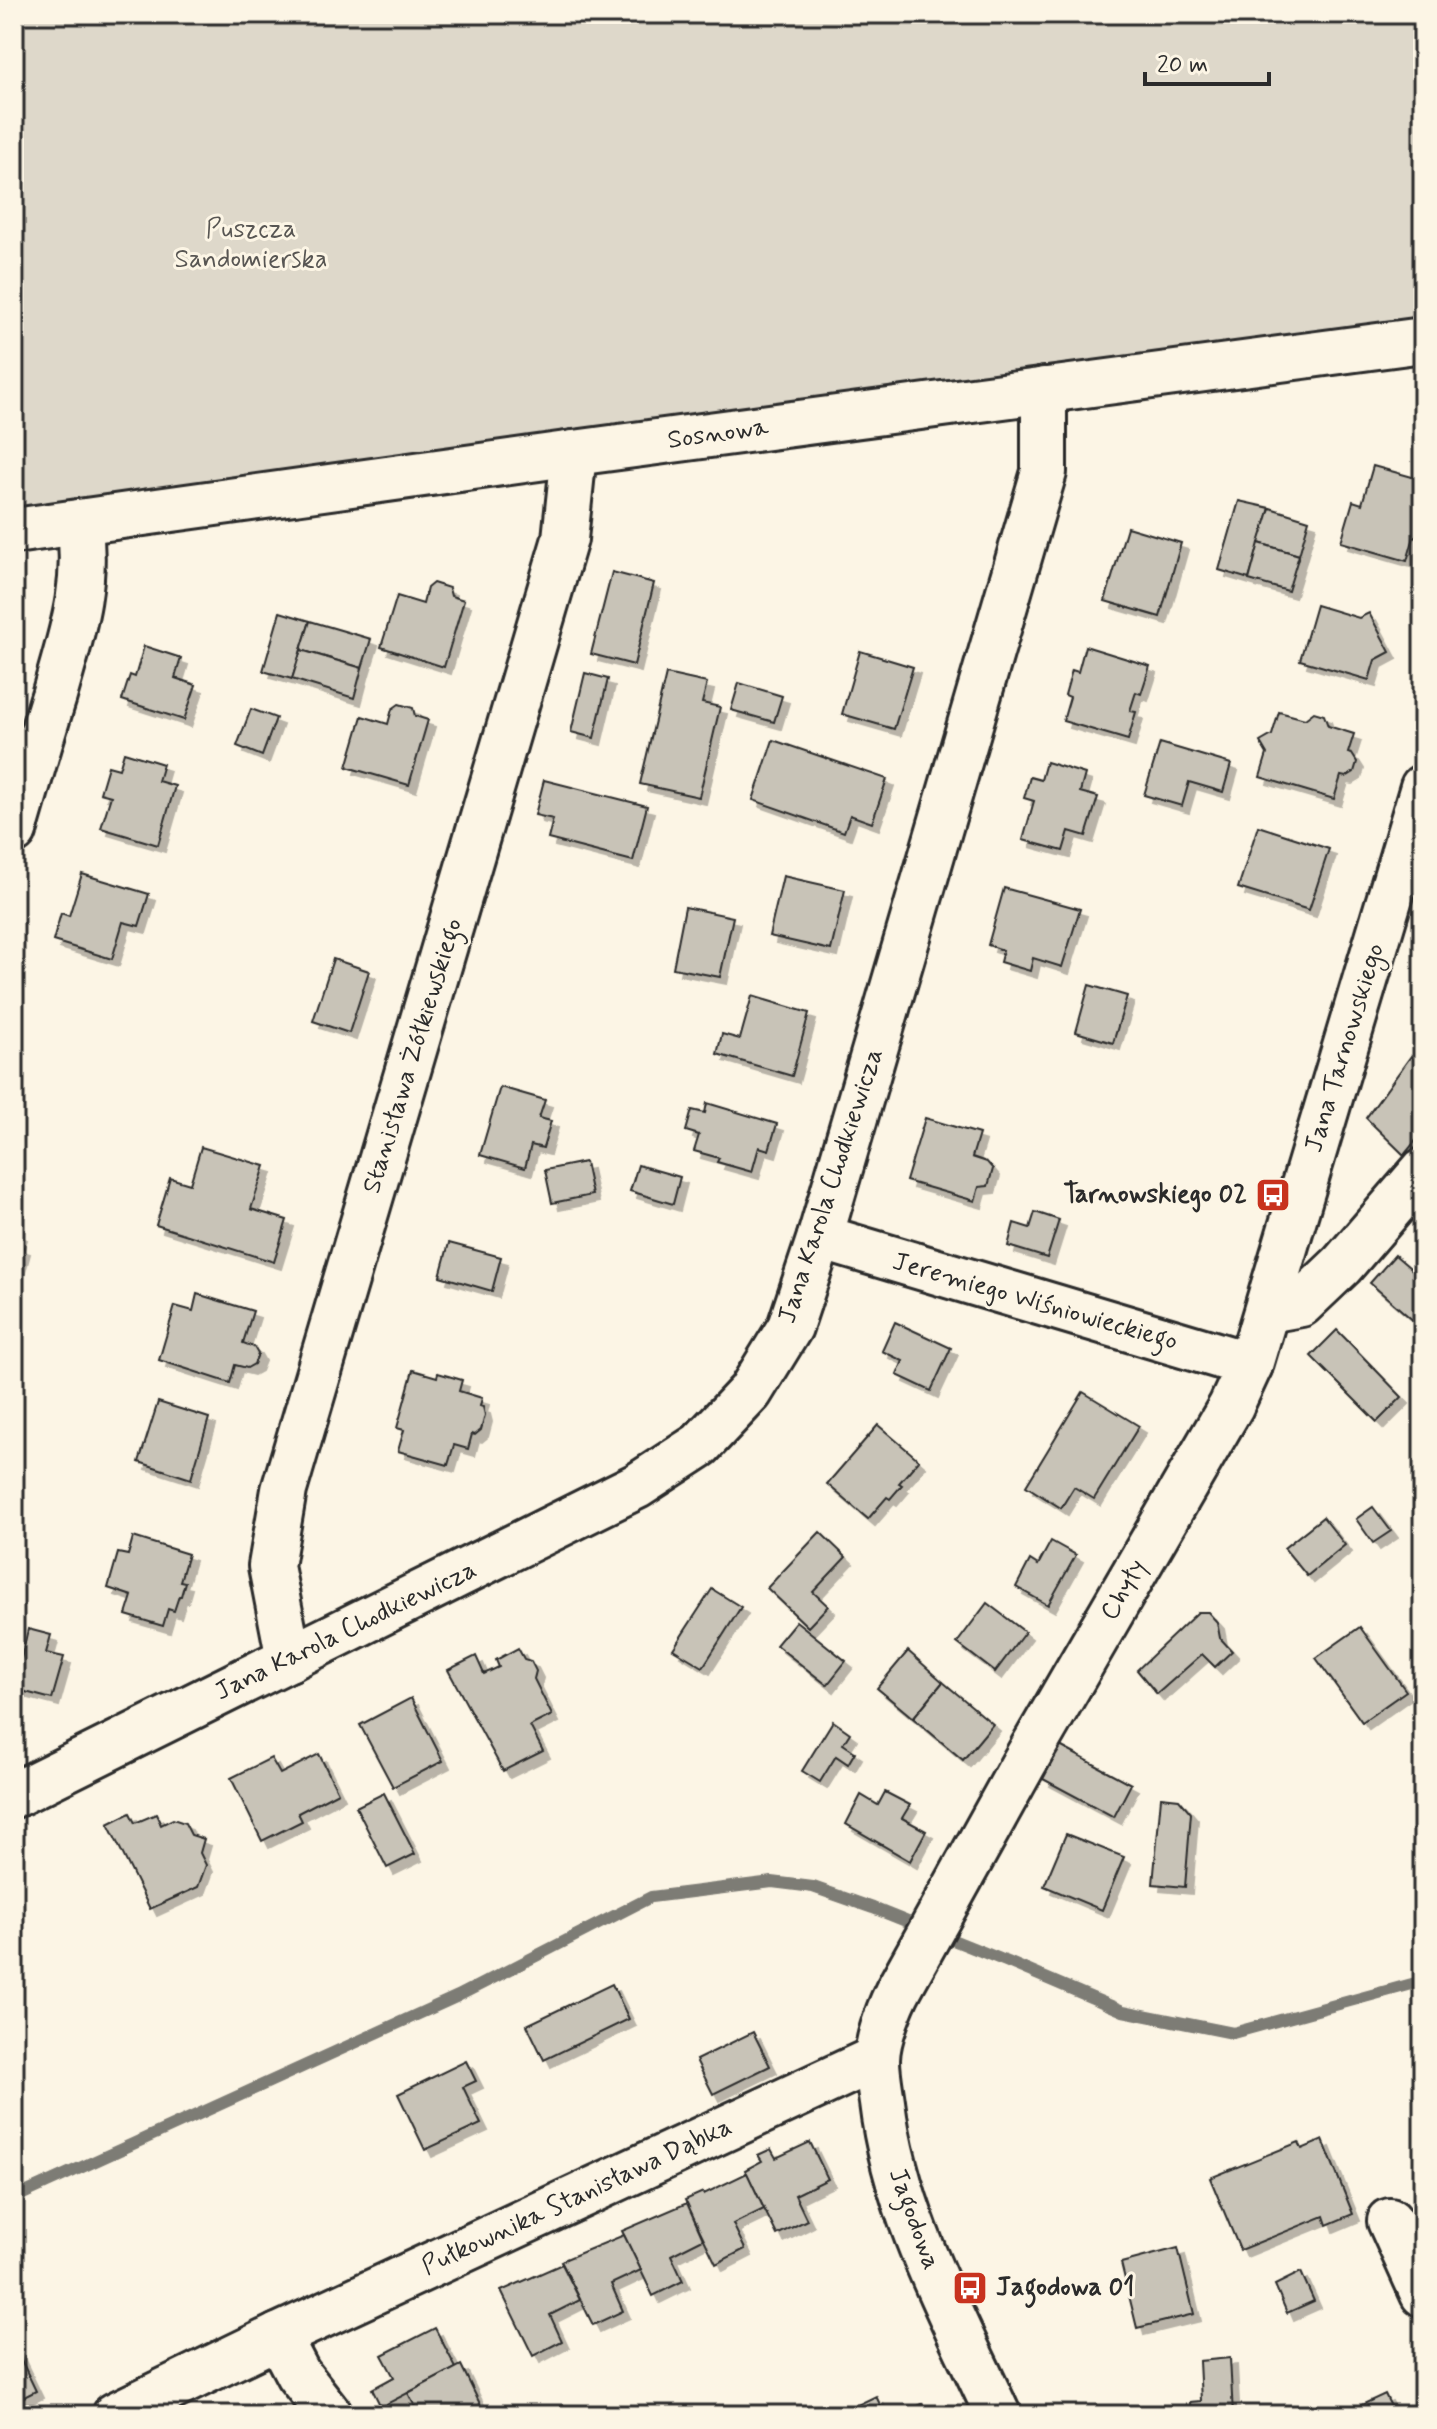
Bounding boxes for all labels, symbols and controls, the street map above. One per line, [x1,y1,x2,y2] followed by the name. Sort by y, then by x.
[1145,36,1269,86] scale bar
[1157,50,1208,81] text: 20 m
[175,213,327,277] park label: Puszcza Sandomierska
[665,410,771,458] street label: Sosnowa
[355,914,474,1199] street label: Stanisława Żółkiewskiego
[1297,939,1395,1157] street label: Jana Tarnowskiego
[770,1044,892,1328] street label: Jana Karola Chodkiewicza
[1254,1176,1292,1214] bus stop icon: Tarnowskiego 02
[1064,1178,1247,1213] place label: Tarnowskiego 02
[888,1245,1182,1362] street label: Jeremiego Wiśniowieckiego
[210,1553,482,1709] street label: Jana Karola Chodkiewicza
[1093,1553,1155,1627] street label: Chyły
[416,2110,738,2284] street label: Pułkownika Stanisława Dąbka
[877,2163,948,2276] street label: Jagodowa
[951,2269,989,2307] bus stop icon: Jagodowa 01
[996,2271,1135,2308] place label: Jagodowa 01

